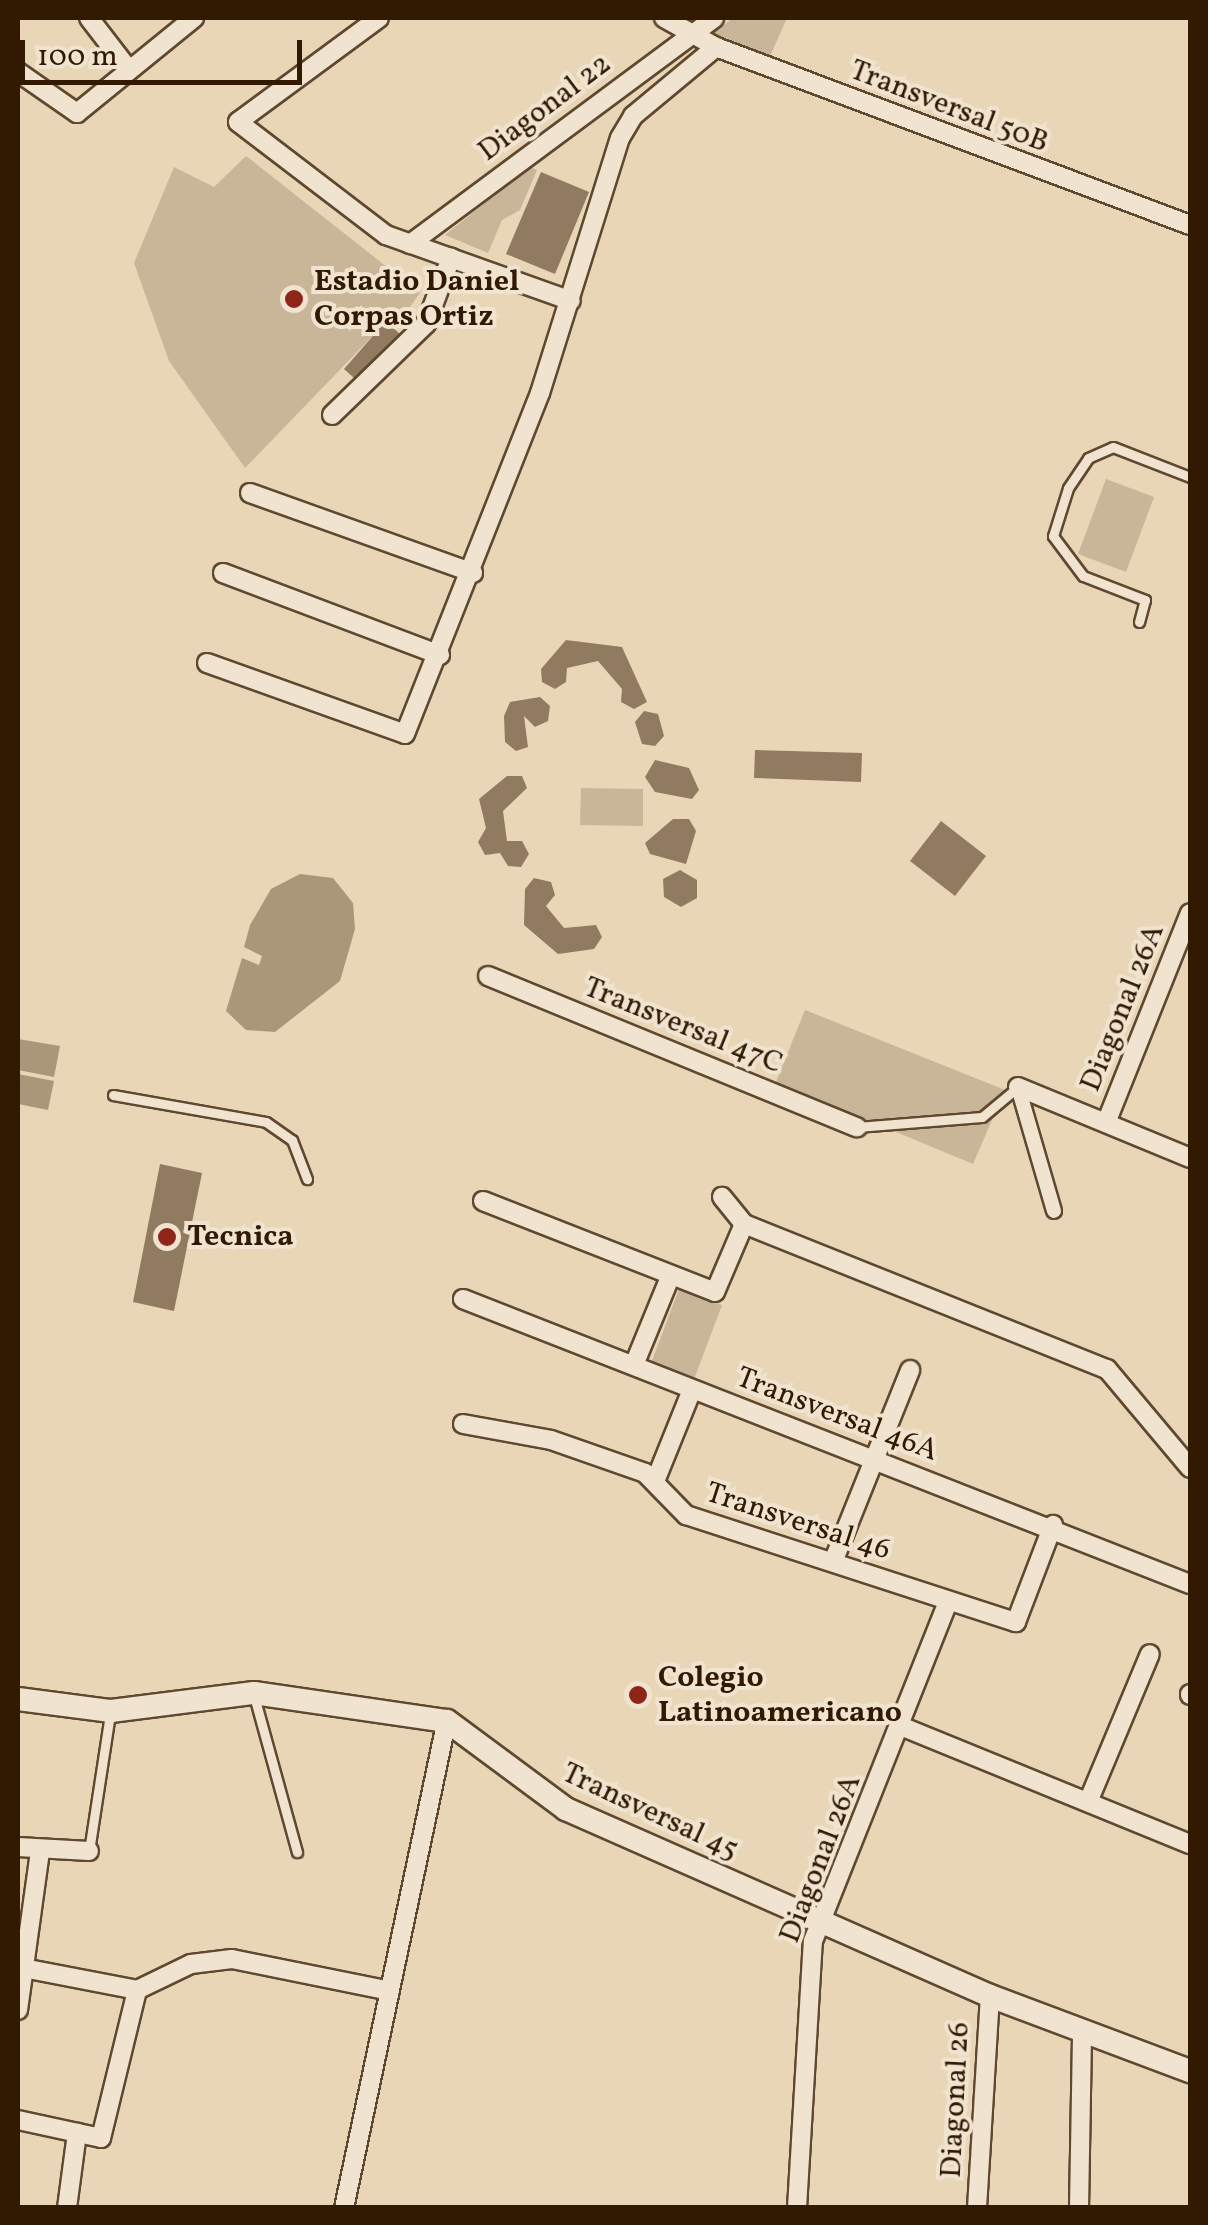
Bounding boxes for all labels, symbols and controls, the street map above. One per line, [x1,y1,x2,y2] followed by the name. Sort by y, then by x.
[25,20,308,82] scale bar
[37,36,118,78] text: 100 m
[471,46,619,170] street label: Diagonal 22
[845,53,1053,161] street label: Transversal 50B
[314,264,519,334] place label: Estadio Daniel Corpas Ortiz
[283,288,305,310] marker: Estadio Daniel Corpas Ortiz
[1073,919,1173,1097] street label: Diagonal 26A
[578,970,788,1082] street label: Transversal 47C
[187,1219,294,1255] place label: Tecnica
[156,1226,178,1248] marker: Tecnica
[731,1360,943,1470] street label: Transversal 46A
[701,1475,895,1569] street label: Transversal 46
[658,1660,902,1730] place label: Colegio Latinoamericano
[627,1684,649,1706] marker: Colegio Latinoamericano
[556,1755,744,1869] street label: Transversal 45
[772,1770,870,1948] street label: Diagonal 26A
[934,2021,978,2179] street label: Diagonal 26

